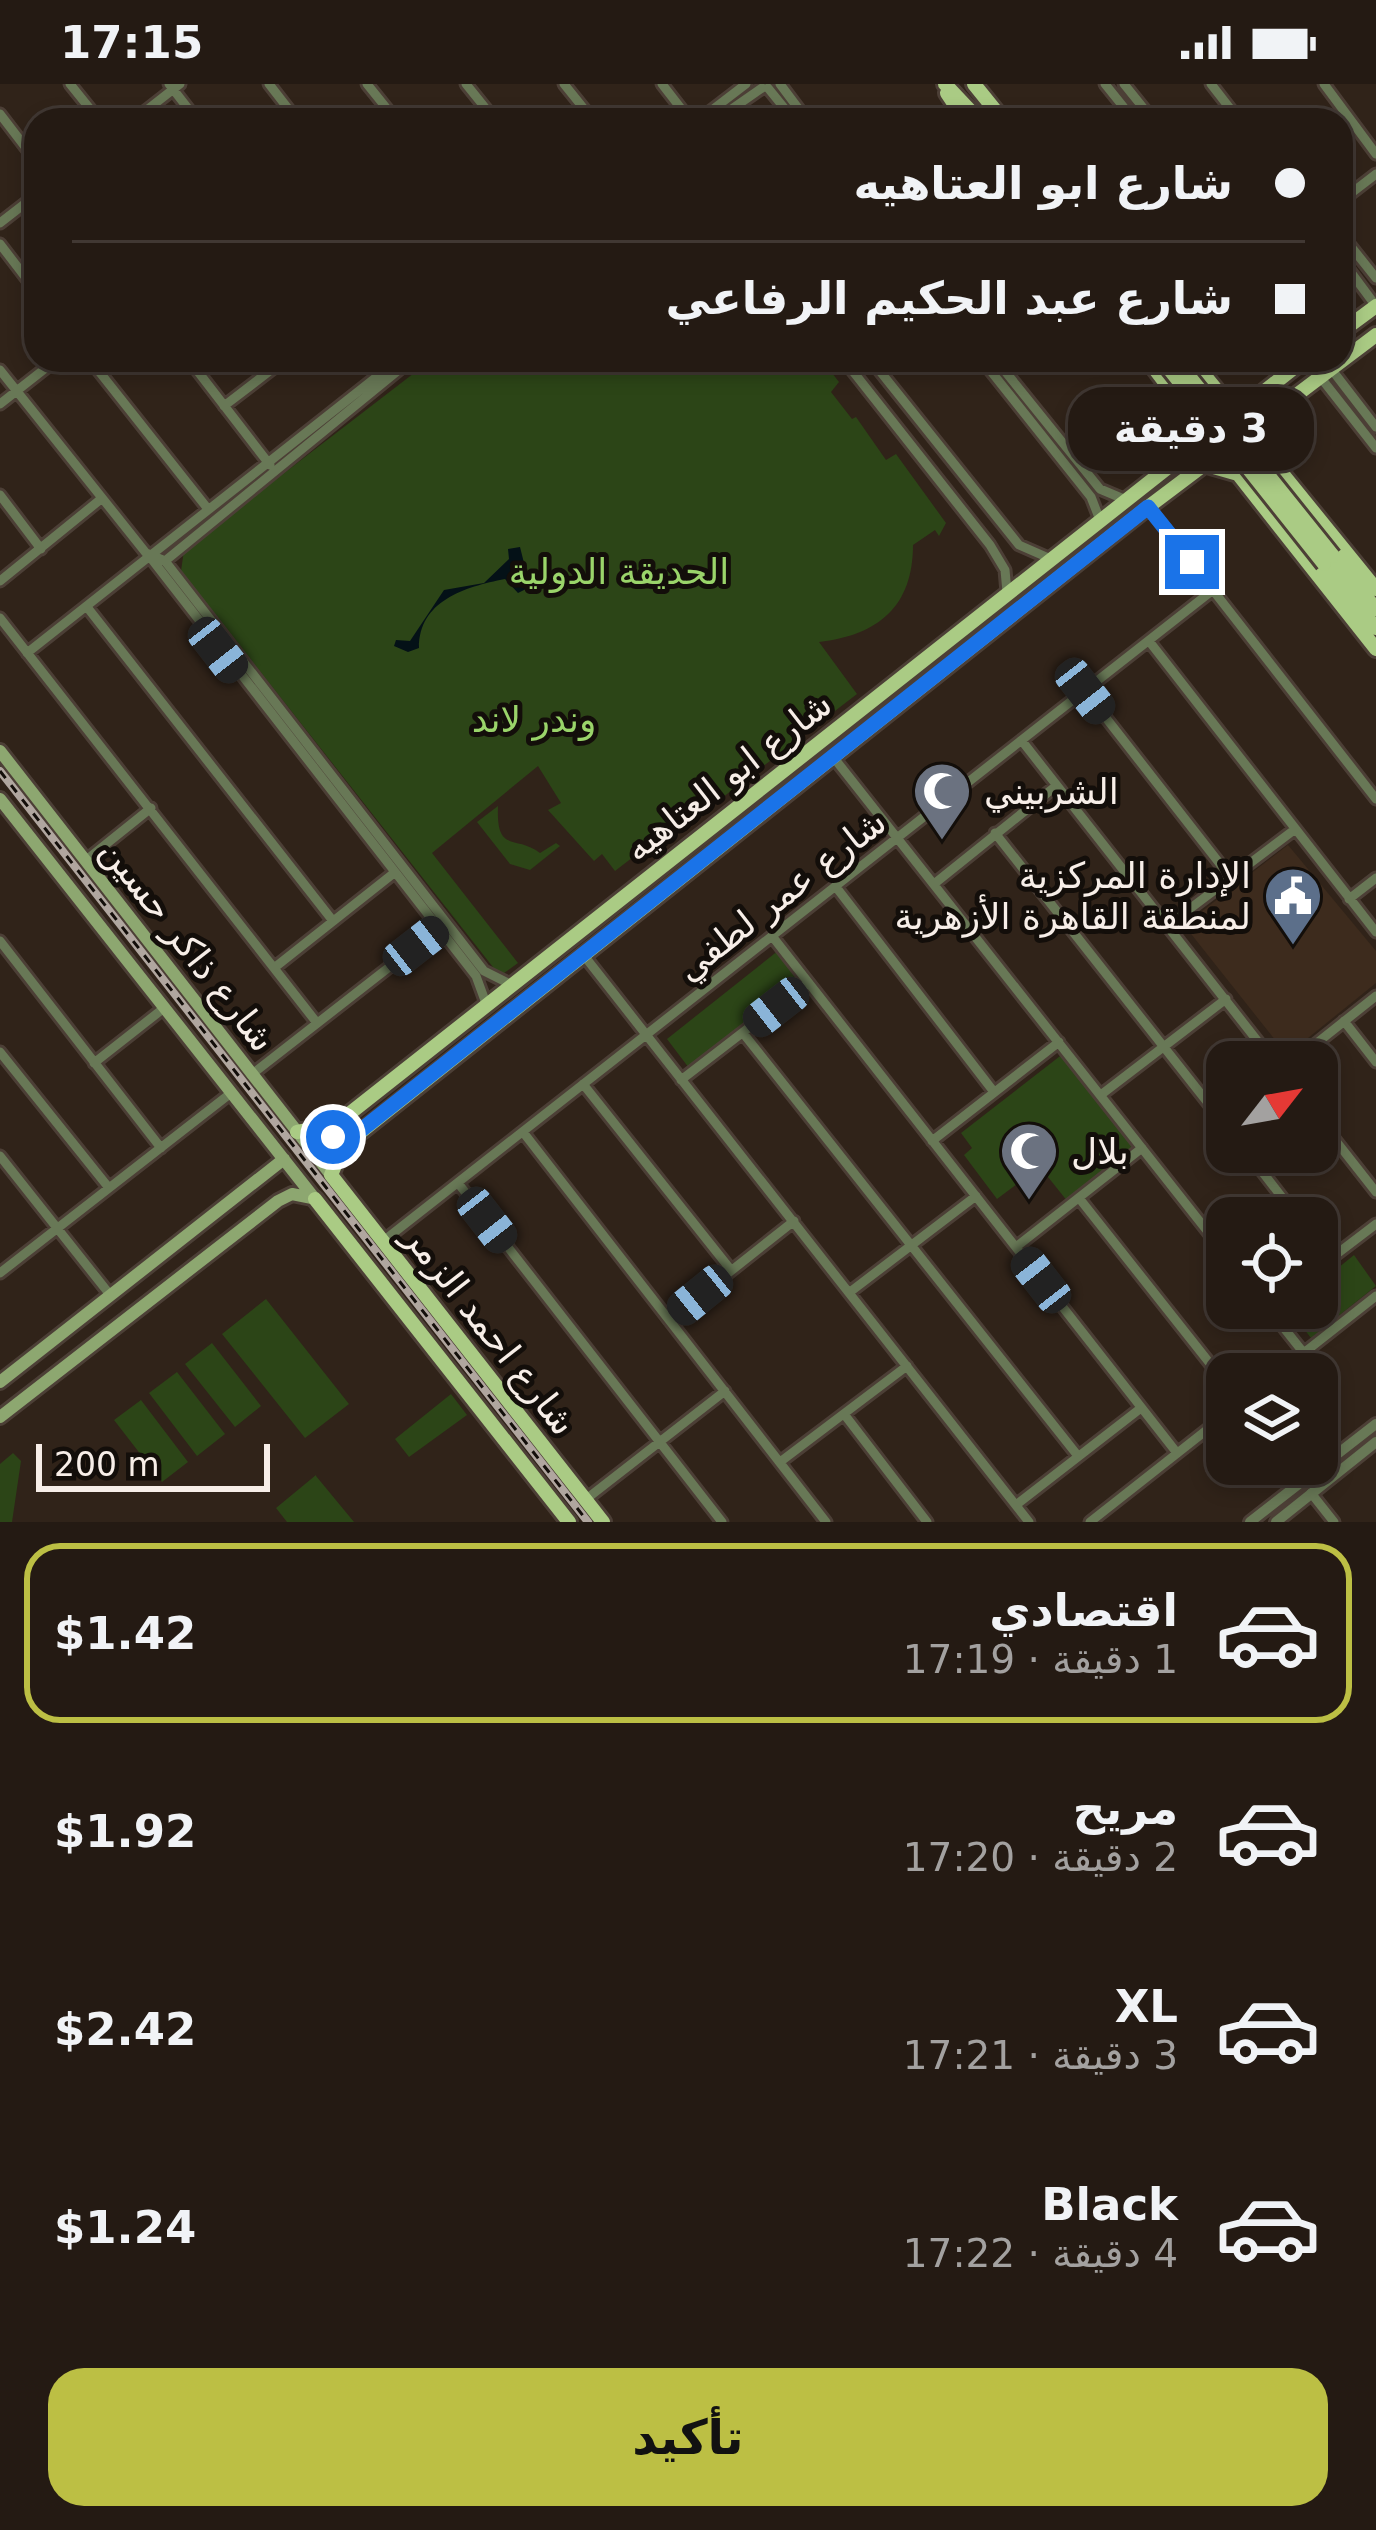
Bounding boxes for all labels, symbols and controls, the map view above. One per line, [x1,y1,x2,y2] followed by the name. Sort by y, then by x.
[60,16,203,69] text: 17:15
[853,157,1233,210] text: شارع ابو العتاهيه
[666,272,1233,325] text: شارع عبد الحكيم الرفاعي
[1069,388,1315,472] callout: 3 دقيقة
[1114,406,1268,451] text: 3 دقيقة
[1165,535,1219,589] route end
[509,551,729,593] park label: الحديقة الدولية
[182,611,254,689] car
[1049,652,1121,730] car
[617,683,840,870] street label: شارع ابو العتاهيه
[472,699,596,741] park label: وندر لاند
[911,760,973,842] mosque icon: الشربيني
[984,771,1119,813] place label: الشربيني
[668,801,894,990] street label: شارع عمر لطفي
[91,831,284,1060] street label: شارع ذاكر حسين
[894,855,1251,938] place label: الإدارة المركزية لمنطقة القاهرة الأزهرية
[1262,865,1324,947] public building icon: الإدارة المركزية لمنطقة القاهرة الأزهرية
[377,910,455,982] car
[737,971,815,1043] car
[1206,1041,1338,1173] north arrow
[1206,1041,1338,1485] map controls
[306,1110,360,1164] route start
[998,1120,1060,1202] mosque icon: بلال
[1071,1131,1129,1172] place label: بلال
[451,1181,523,1259] car
[1206,1197,1338,1329] button: locate
[393,1215,585,1444] street label: شارع احمد الزمر
[1005,1241,1077,1319] car
[661,1258,739,1332] car
[1206,1353,1338,1485] button: layers
[36,1438,270,1491] scale bar
[54,1445,160,1484] text: 200 m
[1214,1579,1322,1687] icon: car
[989,1584,1178,1637] text: اقتصادي
[54,1607,196,1660] text: $1.42
[903,1637,1178,1682] text: 1 دقيقة · 17:19
[1214,1777,1322,1885] icon: car
[1073,1782,1178,1835] text: مريح
[54,1805,196,1858] text: $1.92
[903,1835,1178,1880] text: 2 دقيقة · 17:20
[1214,1975,1322,2083] icon: car
[1115,1980,1178,2033] text: XL
[54,2003,196,2056] text: $2.42
[903,2033,1178,2078] text: 3 دقيقة · 17:21
[1214,2173,1322,2281] icon: car
[1041,2178,1178,2231] text: Black
[54,2201,196,2254] text: $1.24
[903,2231,1178,2276] text: 4 دقيقة · 17:22
[48,2368,1328,2506] button: تأكيد

